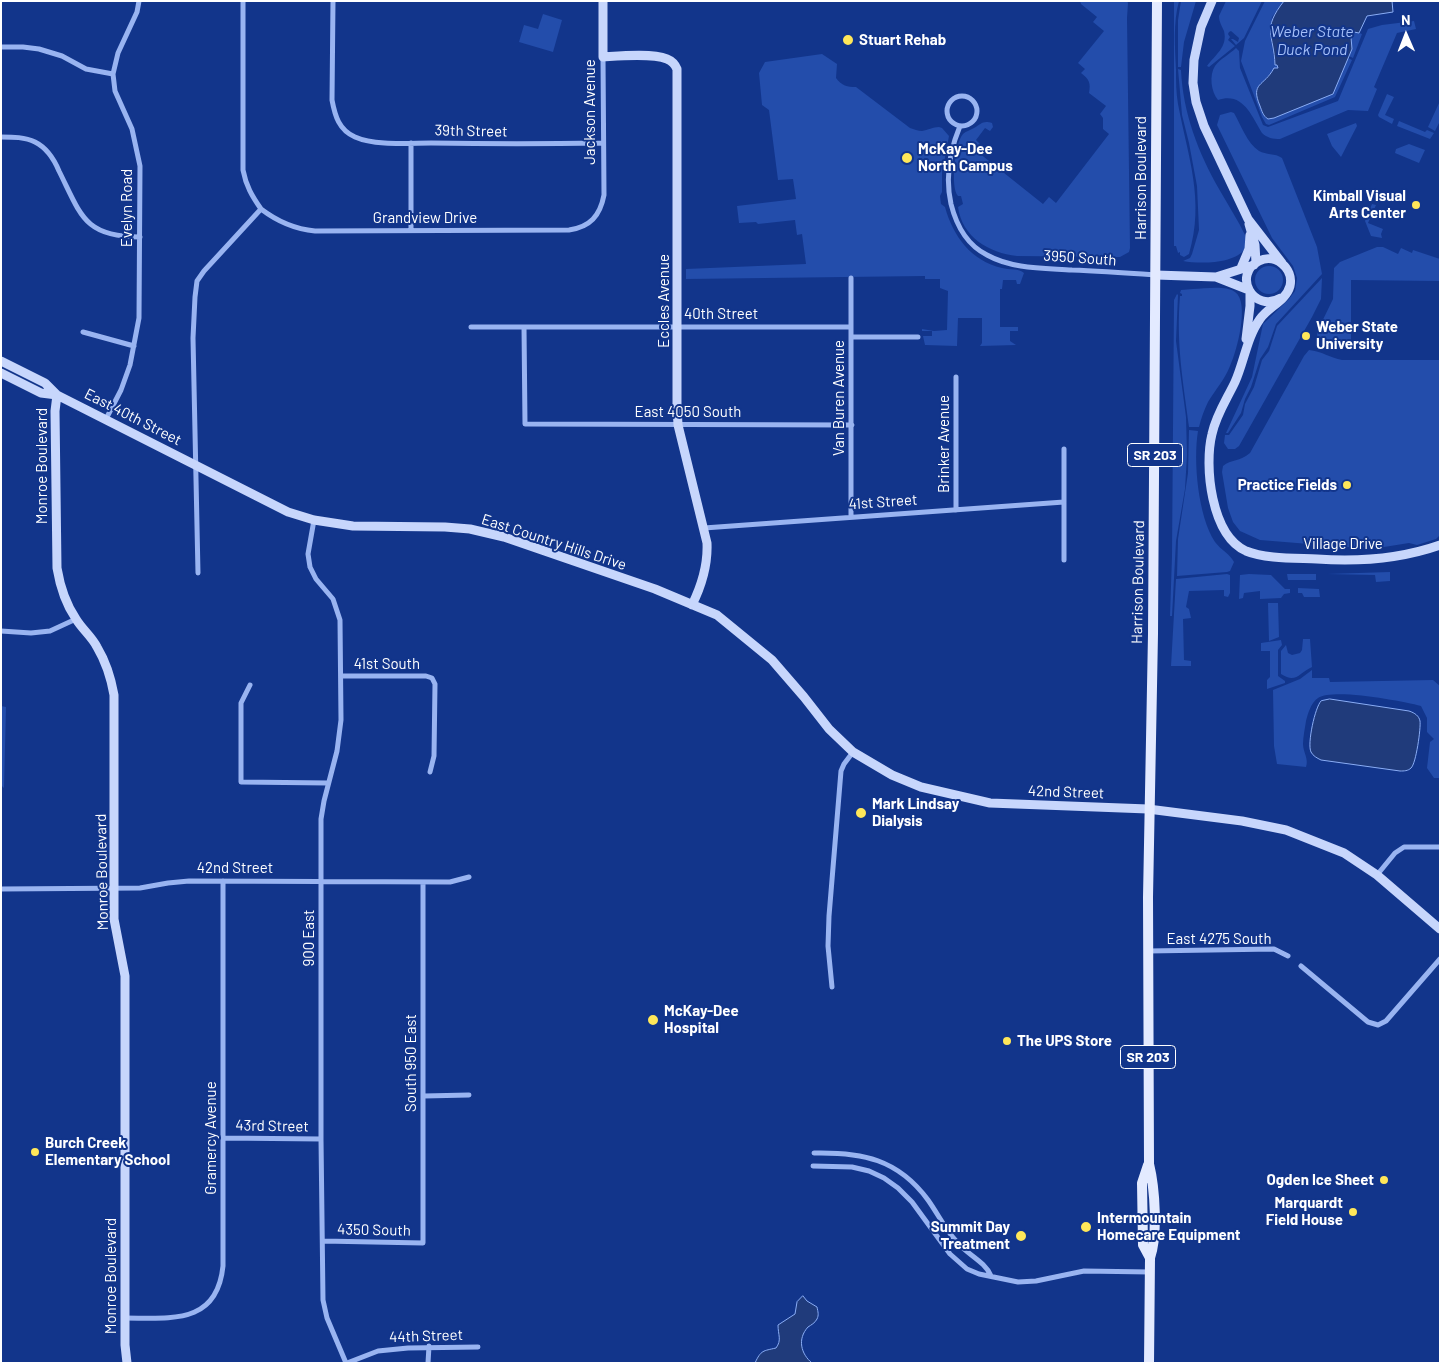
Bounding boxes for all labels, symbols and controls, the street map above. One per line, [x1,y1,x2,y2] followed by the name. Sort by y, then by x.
[1381,10,1431,60] north arrow
[1401,11,1411,28] text: N
[1270,22,1354,60] water label: Weber State Duck Pond
[859,31,946,49] place label: Stuart Rehab
[841,33,855,47] marker: Stuart Rehab
[581,59,599,165] street label: Jackson Avenue
[1132,116,1150,240] street label: Harrison Boulevard
[434,121,508,141] street label: 39th Street
[918,140,1013,175] place label: McKay-Dee North Campus
[900,151,914,165] marker: McKay-Dee North Campus
[118,169,136,247] street label: Evelyn Road
[1313,187,1406,222] place label: Kimball Visual Arts Center
[1410,199,1422,211] marker: Kimball Visual Arts Center
[373,209,477,227] street label: Grandview Drive
[1043,246,1117,270] street label: 3950 South
[655,254,673,348] street label: Eccles Avenue
[684,305,758,323] street label: 40th Street
[1316,318,1398,353] place label: Weber State University
[1300,330,1312,342] marker: Weber State University
[830,340,848,456] street label: Van Buren Avenue
[81,385,185,449] street label: East 40th Street
[935,395,953,493] street label: Brinker Avenue
[635,403,741,421] street label: East 4050 South
[33,408,51,524] street label: Monroe Boulevard
[1128,444,1182,466] road number: SR 203
[1238,476,1337,494] place label: Practice Fields
[1341,479,1353,491] marker: Practice Fields
[848,491,918,513] street label: 41st Street
[479,510,629,574] street label: East Country Hills Drive
[1128,520,1148,644] street label: Harrison Boulevard
[1303,535,1383,553] street label: Village Drive
[354,655,420,673] street label: 41st South
[1027,782,1105,802] street label: 42nd Street
[872,795,959,830] place label: Mark Lindsay Dialysis
[854,806,868,820] marker: Mark Lindsay Dialysis
[92,814,112,930] street label: Monroe Boulevard
[197,859,273,877] street label: 42nd Street
[300,909,318,967] street label: 900 East
[1166,930,1272,948] street label: East 4275 South
[664,1002,739,1037] place label: McKay-Dee Hospital
[646,1013,660,1027] marker: McKay-Dee Hospital
[402,1014,420,1112] street label: South 950 East
[1017,1032,1112,1050] place label: The UPS Store
[1001,1035,1013,1047] marker: The UPS Store
[1120,1046,1176,1068] road number: SR 203
[202,1081,220,1195] street label: Gramercy Avenue
[235,1116,309,1136] street label: 43rd Street
[45,1134,170,1169] place label: Burch Creek Elementary School
[29,1146,41,1158] marker: Burch Creek Elementary School
[1267,1171,1374,1189] place label: Ogden Ice Sheet
[1378,1174,1390,1186] marker: Ogden Ice Sheet
[1266,1194,1343,1229] place label: Marquardt Field House
[1347,1206,1359,1218] marker: Marquardt Field House
[1097,1209,1241,1244] place label: Intermountain Homecare Equipment
[102,1218,120,1334] street label: Monroe Boulevard
[931,1218,1010,1253] place label: Summit Day Treatment
[337,1220,411,1240] street label: 4350 South
[1079,1220,1093,1234] marker: Intermountain Homecare Equipment
[1014,1229,1028,1243] marker: Summit Day Treatment
[389,1326,463,1346] street label: 44th Street

